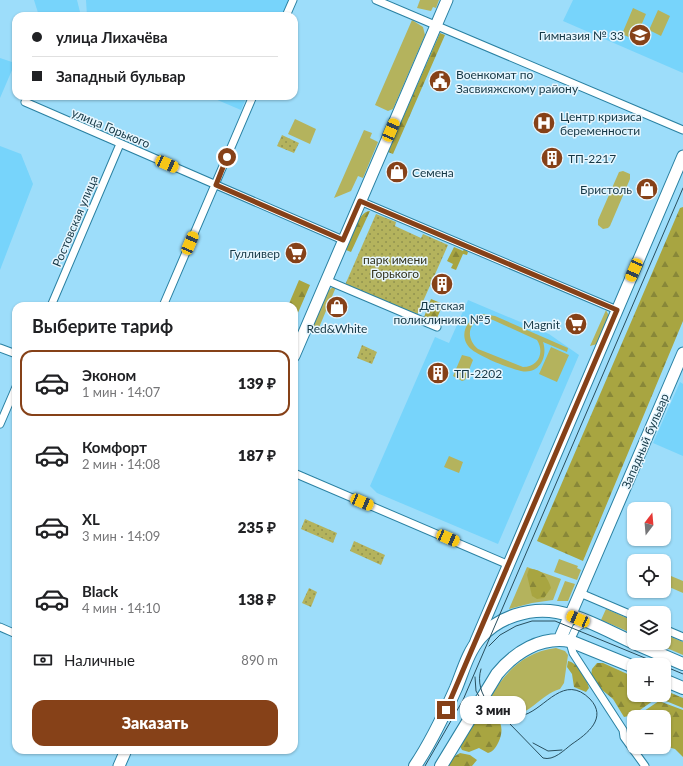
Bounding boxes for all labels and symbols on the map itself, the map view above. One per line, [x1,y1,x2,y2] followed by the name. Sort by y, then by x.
[627,22,653,48] school or university icon: Гимназия № 33
[539,28,624,43] place label: Гимназия № 33
[456,67,579,96] place label: Военкомат по Засвияжскому району
[427,68,453,94] public building icon: Военкомат по Засвияжскому району
[70,105,153,151] street label: улица Горького
[560,109,642,138] place label: Центр кризиса беременности
[531,110,557,136] hospital icon: Центр кризиса беременности
[381,117,401,143] car
[539,145,565,171] building icon: ТП-2217
[218,148,236,166] route start
[568,151,616,166] place label: ТП-2217
[154,154,180,174] car
[384,159,410,185] shop icon: Семена
[412,165,454,180] place label: Семена
[49,173,101,269] street label: Ростовская улица
[634,176,660,202] shop icon: Бристоль
[580,182,632,197] place label: Бристоль
[180,230,200,256] car
[283,240,309,266] supermarket icon: Гулливер
[229,246,280,261] place label: Гулливер
[363,252,427,281] park label: парк имени Горького
[624,257,644,283] car
[429,271,455,297] building icon: Детская поликлиника №5
[324,294,350,320] shop icon: Red&White
[393,298,491,327] place label: Детская поликлиника №5
[563,311,589,337] supermarket icon: Magnit
[523,317,561,332] place label: Magnit
[307,321,367,336] place label: Red&White
[425,360,451,386] building icon: ТП-2202
[454,366,502,381] place label: ТП-2202
[618,391,672,491] street label: Западный бульвар
[349,492,375,512] car
[627,502,671,546] north arrow
[435,528,461,548] car
[565,609,591,629] car
[460,696,526,724] callout: 3 мин
[437,701,455,719] route end

